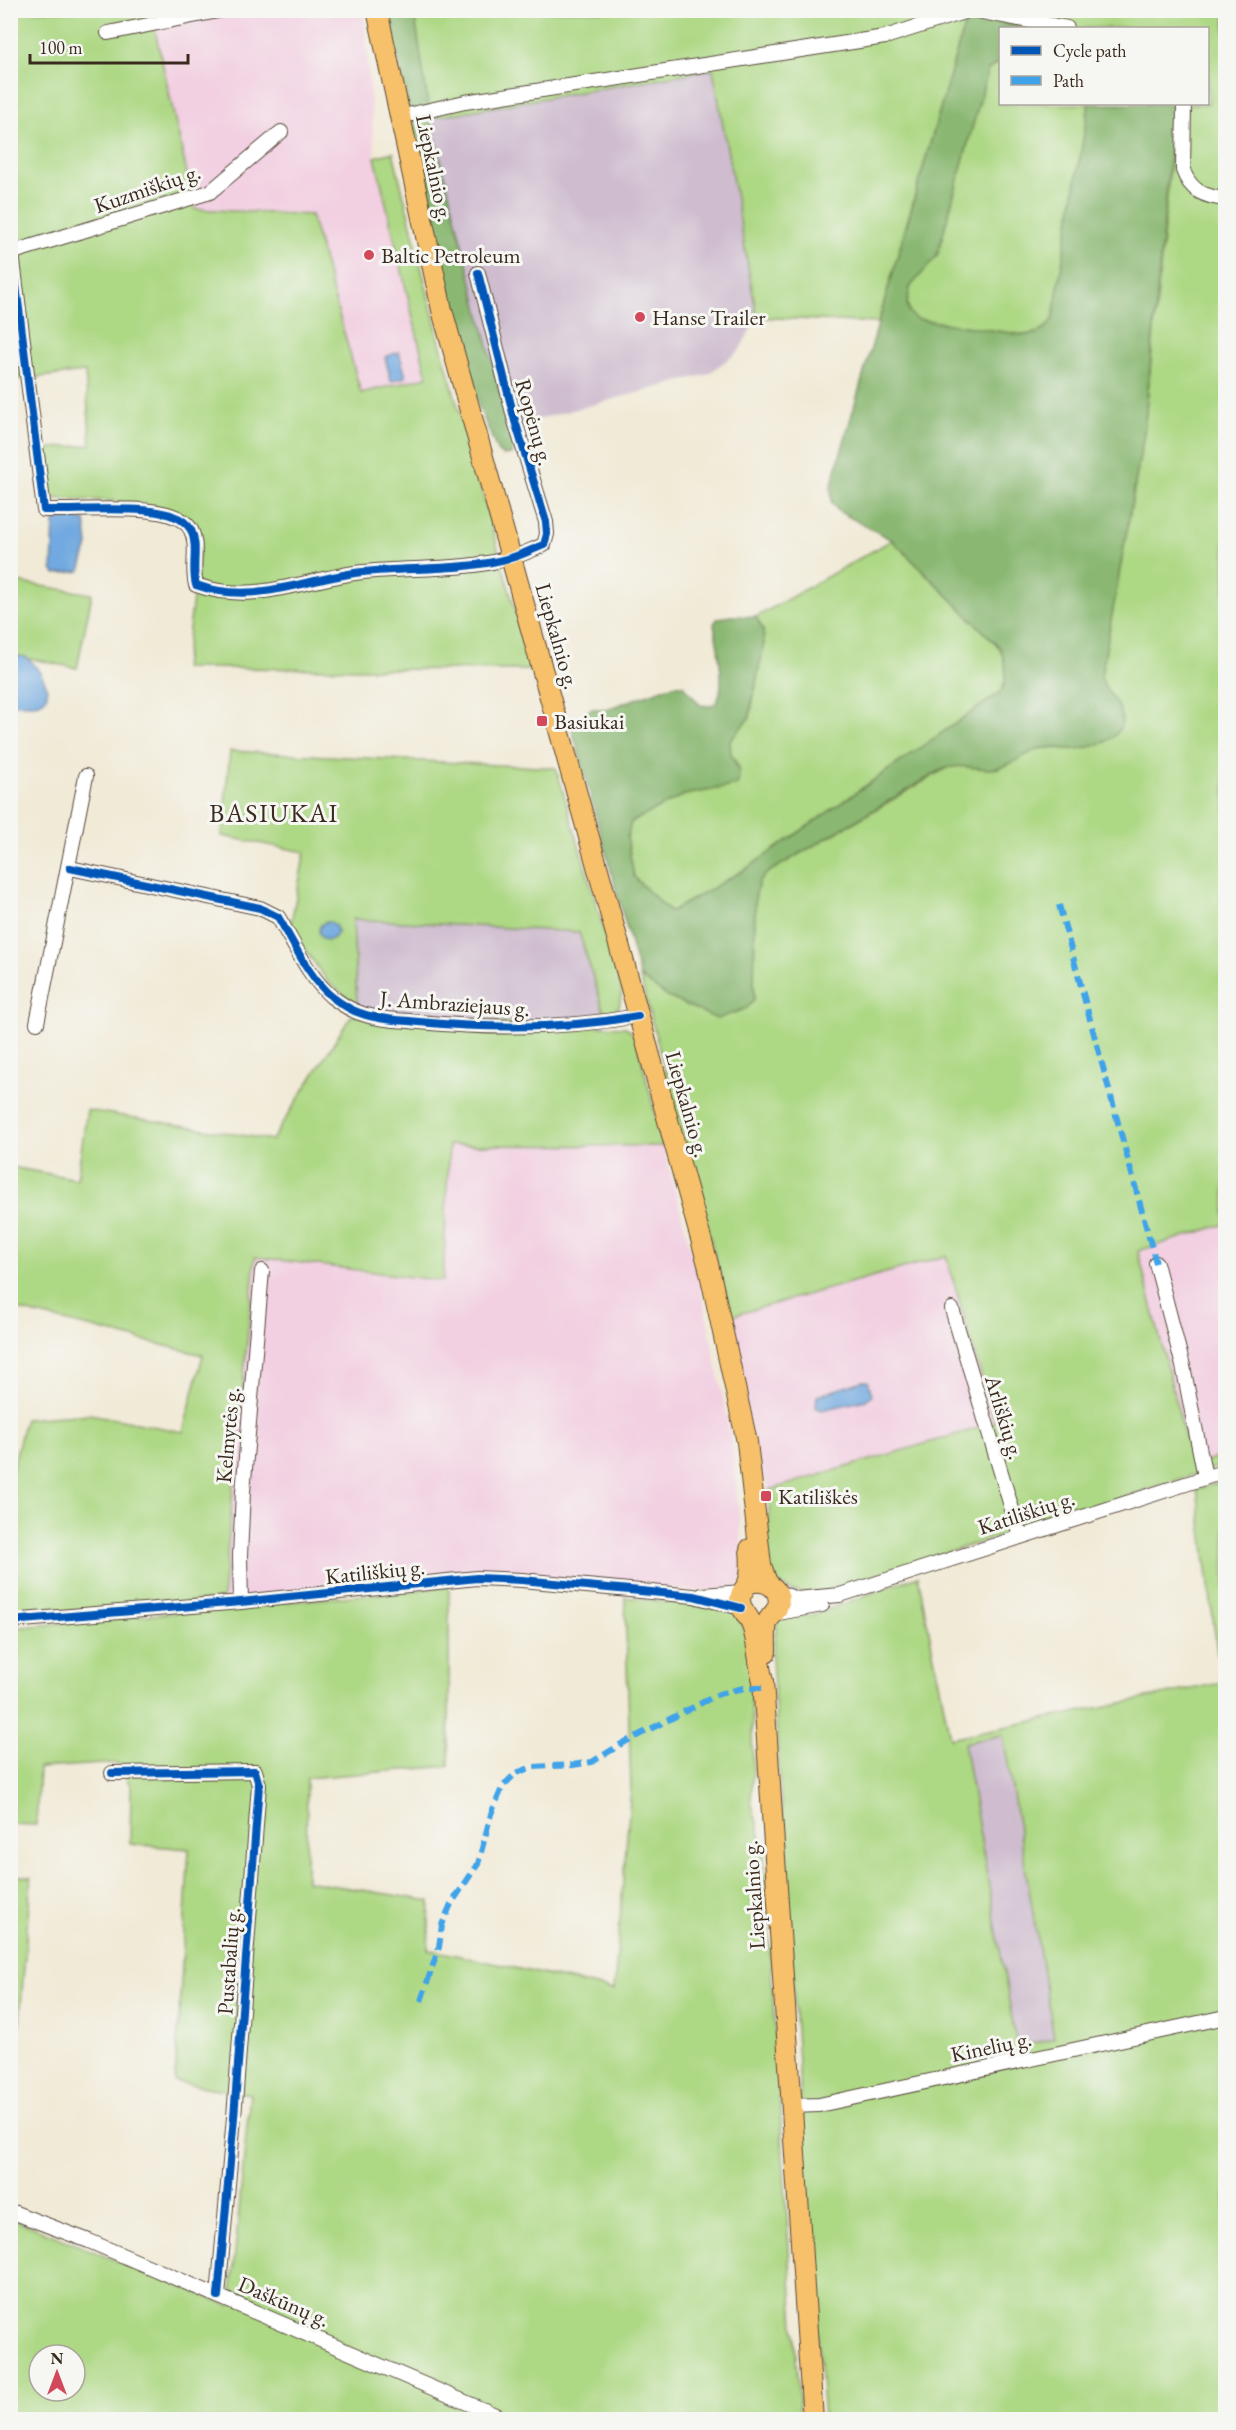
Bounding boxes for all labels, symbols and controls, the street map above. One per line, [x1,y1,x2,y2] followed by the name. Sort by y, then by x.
[30,27,188,65] scale bar
[999,27,1209,105] legend
[39,36,83,59] text: 100 m
[1053,39,1127,62] text: Cycle path
[1053,69,1084,92] text: Path
[409,112,460,225] street label: Liepkalnio g.
[90,157,204,220] street label: Kuzmiškių g.
[381,241,521,270] place label: Baltic Petroleum
[362,248,376,262] marker: Baltic Petroleum
[652,303,766,332] place label: Hanse Trailer
[633,310,647,324] marker: Hanse Trailer
[508,375,561,469] street label: Ropėnų g.
[529,580,587,693] street label: Liepkalnio g.
[554,707,624,736] place label: Basiukai
[535,714,549,728] marker: Basiukai
[209,796,339,830] district label: BASIUKAI
[377,984,531,1023] street label: J. Ambraziejaus g.
[659,1048,717,1161] street label: Liepkalnio g.
[978,1371,1031,1463] street label: Arliškių g.
[209,1386,246,1484] street label: Kelmytės g.
[778,1482,858,1511] place label: Katiliškės
[974,1483,1078,1542] street label: Katiliškių g.
[759,1489,773,1503] marker: Katiliškės
[324,1552,426,1591] street label: Katiliškių g.
[735,1839,772,1950] street label: Liepkalnio g.
[210,1906,247,2016] street label: Pustabalių g.
[948,2024,1034,2069] street label: Kinelių g.
[234,2269,334,2334] street label: Daškūnų g.
[27,2343,87,2403] north arrow
[51,2348,64,2369] text: N

